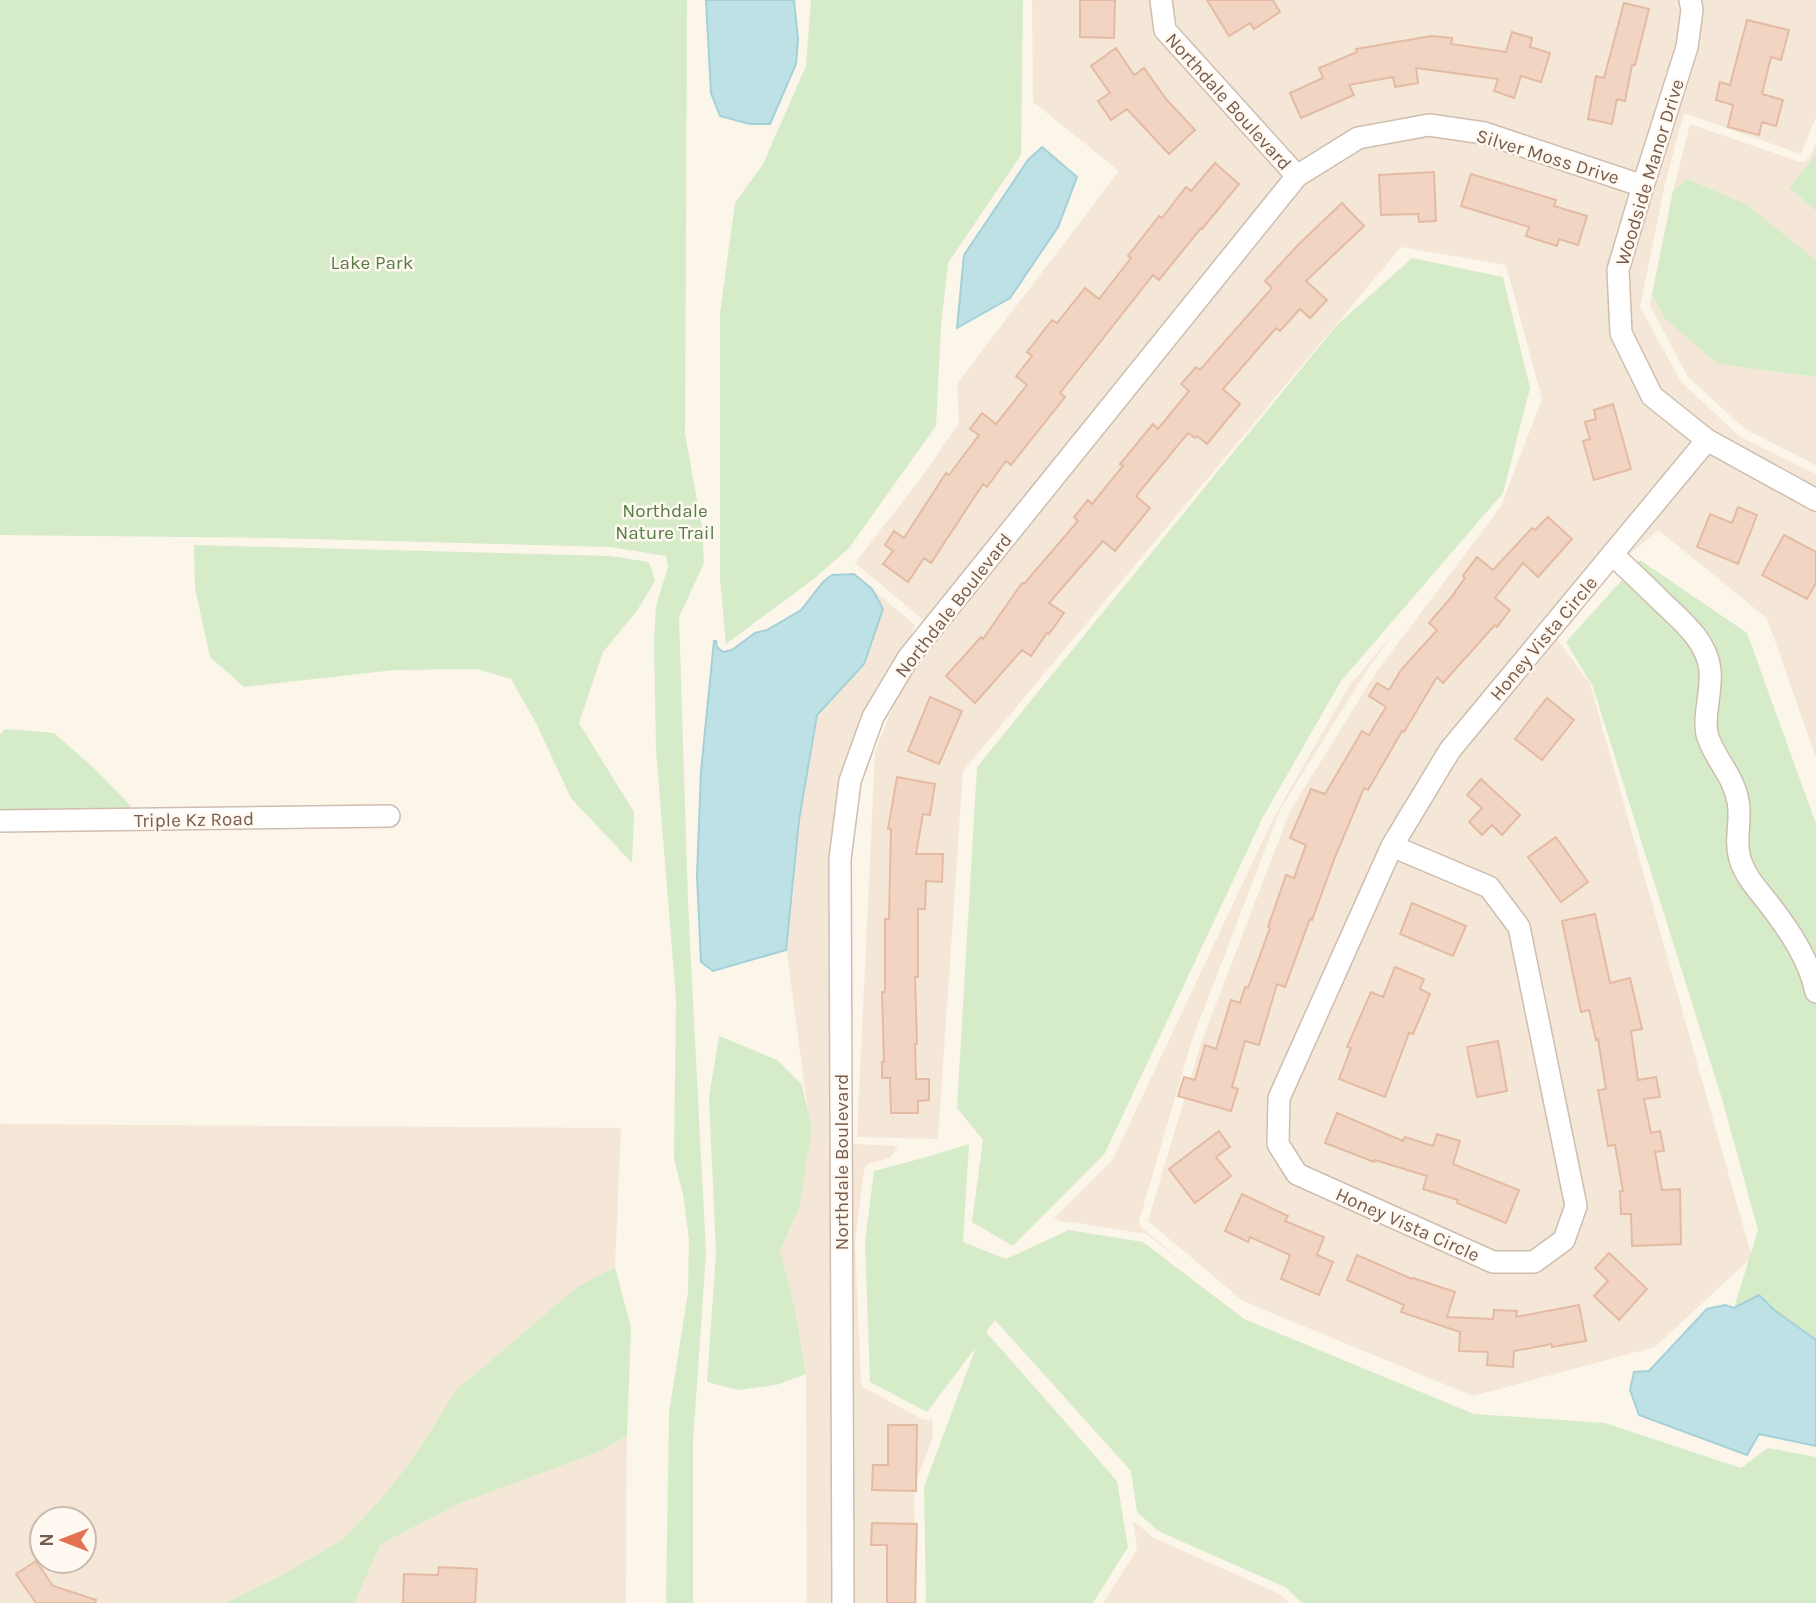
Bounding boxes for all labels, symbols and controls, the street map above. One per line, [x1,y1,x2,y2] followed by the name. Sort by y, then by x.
[1161,29,1296,175] street label: Northdale Boulevard
[1611,76,1689,268] street label: Woodside Manor Drive
[1473,125,1622,189] street label: Silver Moss Drive
[331,252,414,274] park label: Lake Park
[615,500,715,544] park label: Northdale Nature Trail
[891,529,1017,682] street label: Northdale Boulevard
[1485,572,1602,705] street label: Honey Vista Circle
[134,808,254,832] street label: Triple Kz Road
[831,1073,853,1251] street label: Northdale Boulevard
[1332,1183,1483,1267] street label: Honey Vista Circle
[28,1505,98,1575] north arrow
[36,1533,58,1547] text: N

